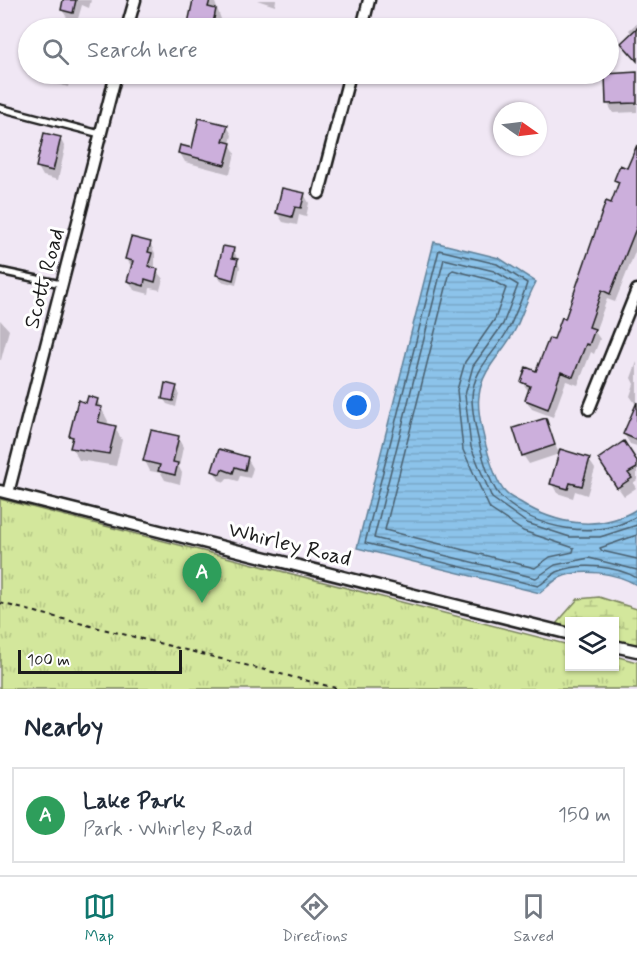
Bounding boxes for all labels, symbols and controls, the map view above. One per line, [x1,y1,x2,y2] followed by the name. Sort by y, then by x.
[18,18,619,84] search box
[39,35,72,68] icon: search
[87,37,198,65] text: Search here
[493,102,547,156] north arrow
[18,225,72,332] street label: Scott Road
[342,391,371,420] your location
[225,516,354,574] street label: Whirley Road
[182,554,222,603] pin: A
[565,617,619,671] map controls
[565,617,619,671] button: layers
[18,647,182,674] scale bar
[27,650,70,671] text: 100 m
[24,711,103,745] text: Nearby
[83,788,185,816] text: Lake Park
[39,802,52,829] text: A
[558,802,611,829] text: 150 m
[83,816,252,843] text: Park · Whirley Road
[83,890,116,947] tab: Map
[282,890,348,947] tab: Directions
[514,890,554,947] tab: Saved

